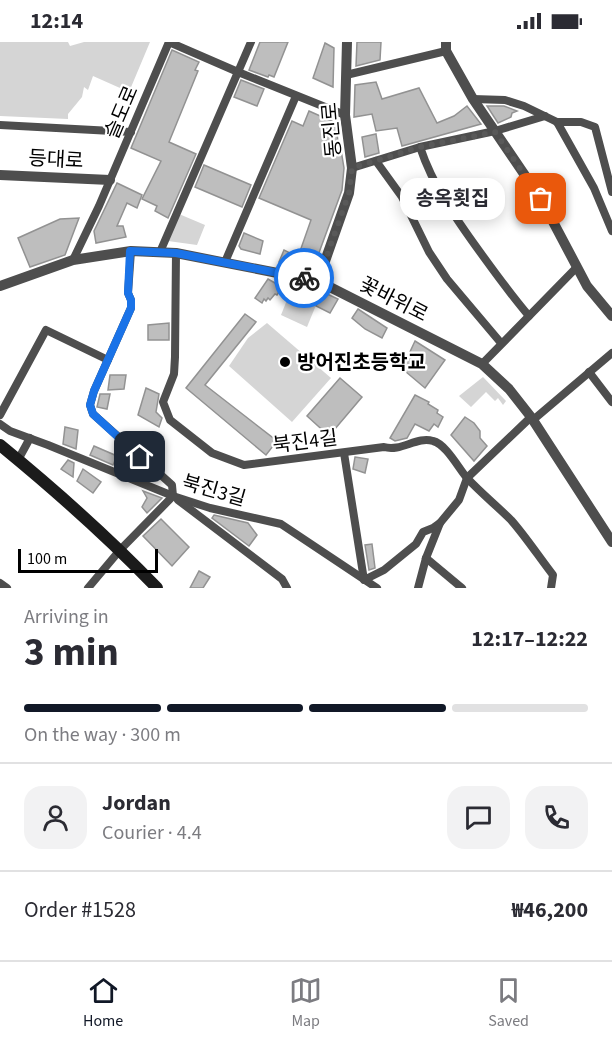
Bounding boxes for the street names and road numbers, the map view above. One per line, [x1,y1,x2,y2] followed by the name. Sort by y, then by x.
[98,82,146,143] street label: 슬도로
[316,101,348,159] street label: 동진로
[28,145,84,175] street label: 등대로
[354,271,433,329] street label: 꽃바위로
[271,424,339,460] street label: 북진4길
[179,469,249,513] street label: 북진3길

